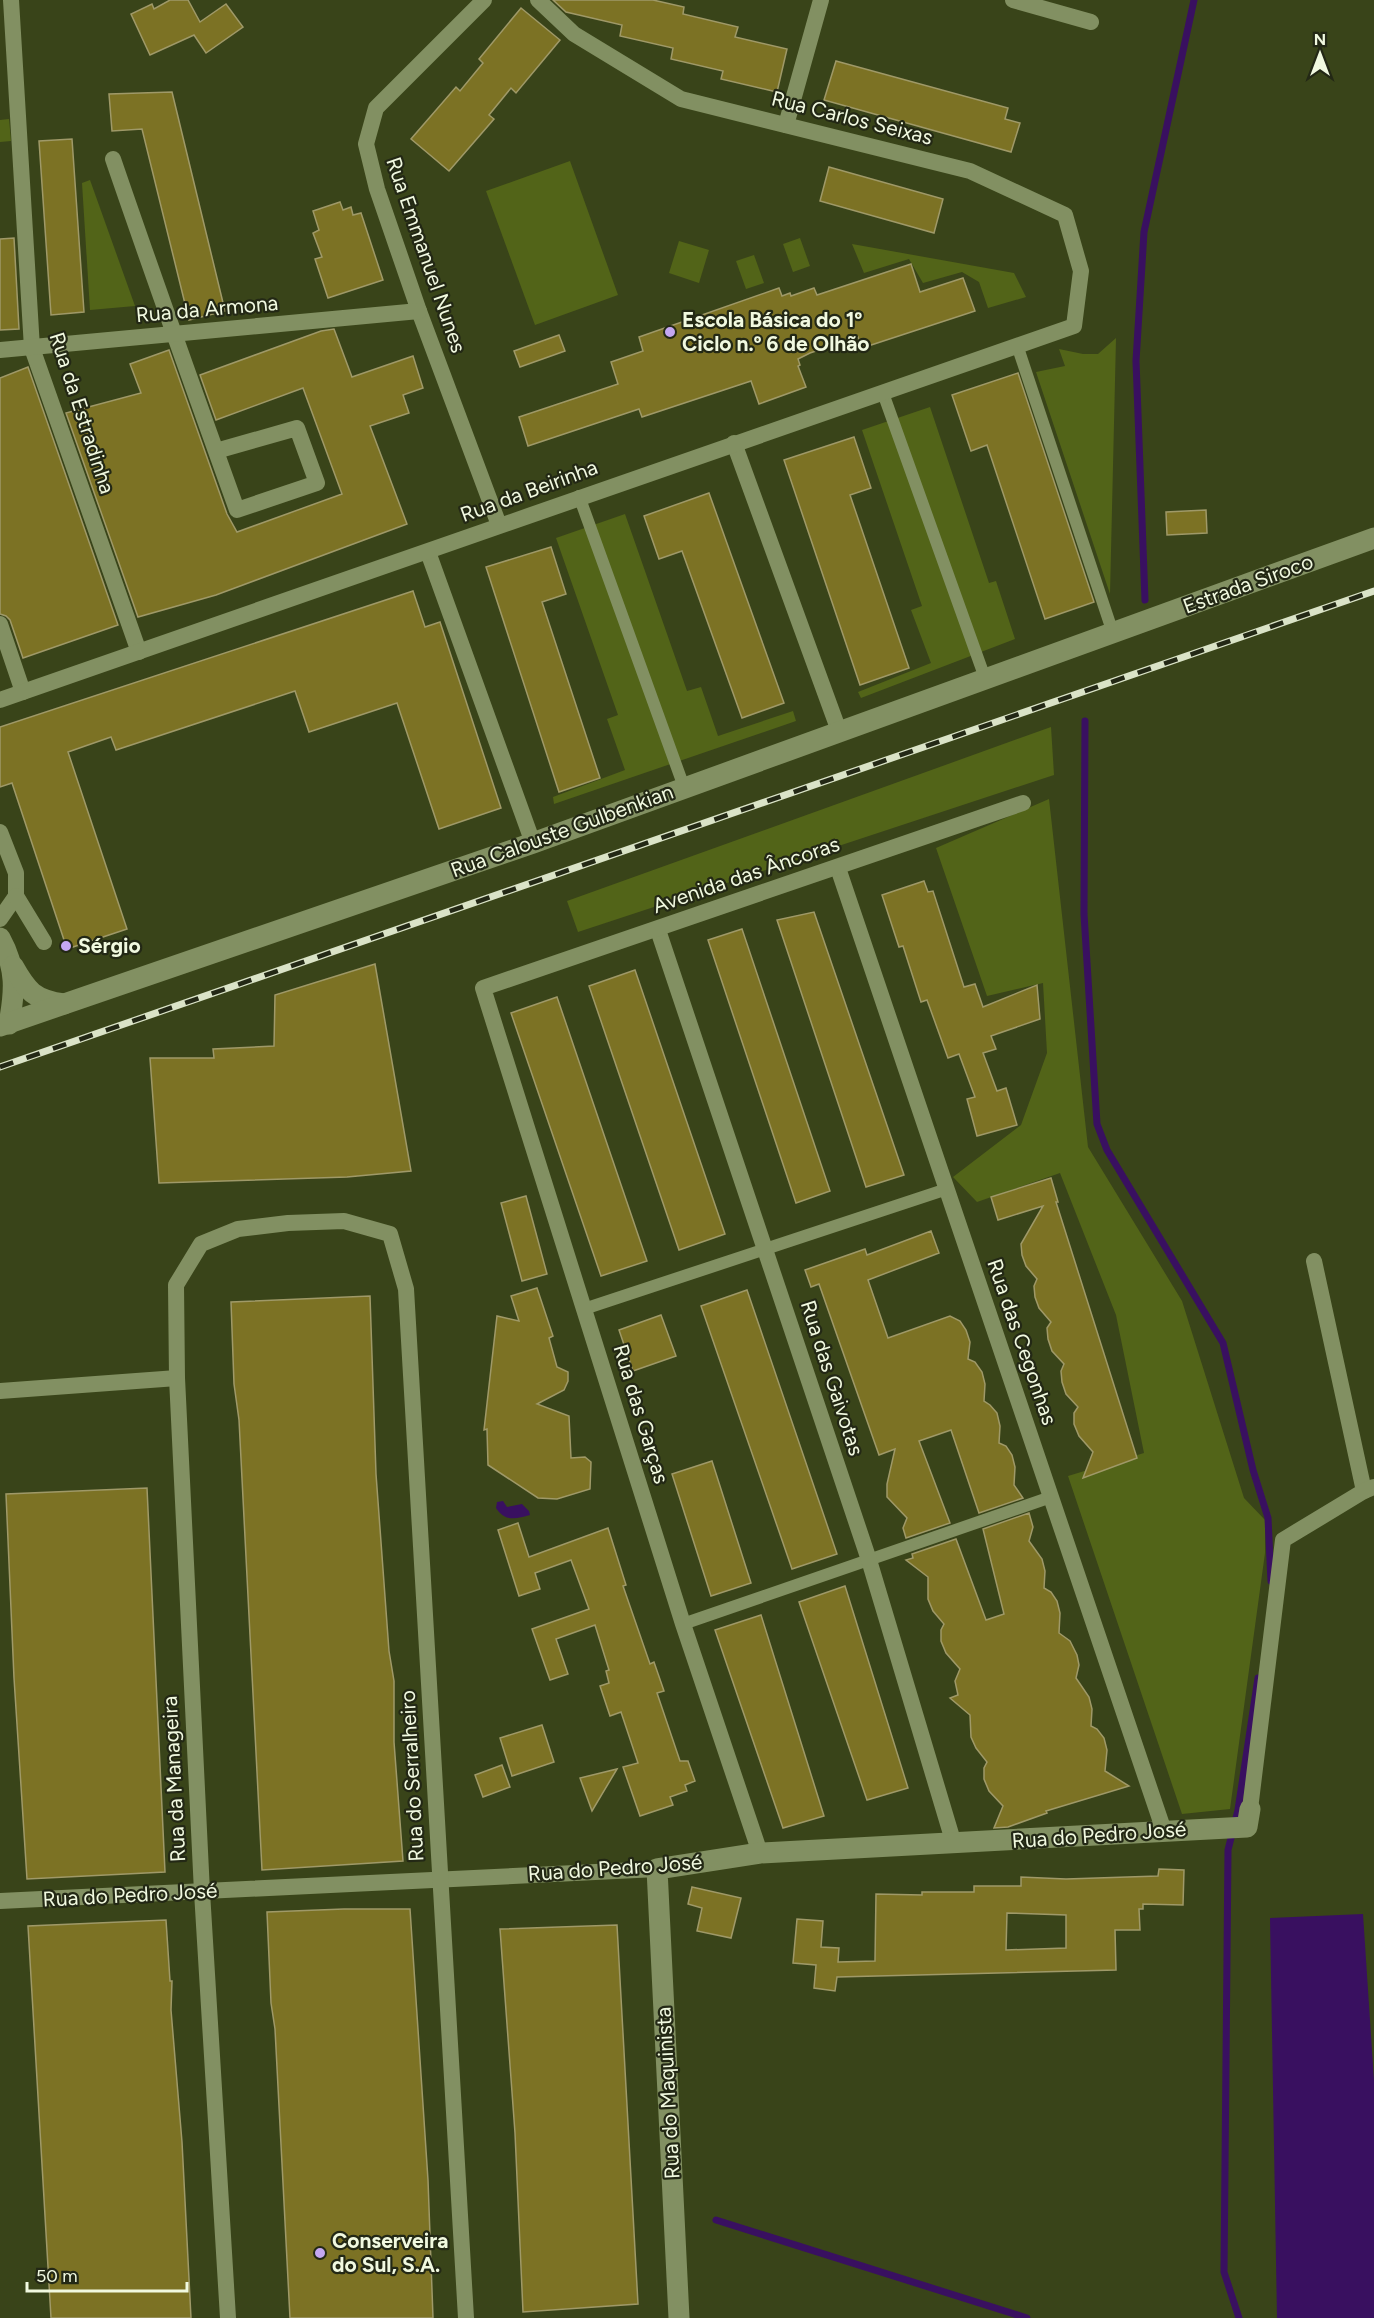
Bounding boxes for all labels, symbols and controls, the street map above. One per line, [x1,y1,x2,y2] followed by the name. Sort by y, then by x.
[1290,24,1350,84] north arrow
[1314,30,1326,49] text: N
[769,85,935,150] street label: Rua Carlos Seixas
[381,154,472,356] street label: Rua Emmanuel Nunes
[135,290,279,327] street label: Rua da Armona
[682,307,870,356] place label: Escola Básica do 1º Ciclo n.º 6 de Olhão
[663,325,677,339] marker: Escola Básica do 1º Ciclo n.º 6 de Olhão
[45,329,120,497] street label: Rua da Estradinha
[457,454,601,527] street label: Rua da Beirinha
[1179,548,1316,619] street label: Estrada Siroco
[447,779,676,882] street label: Rua Calouste Gulbenkian
[649,831,843,918] street label: Avenida das Âncoras
[78,933,141,958] place label: Sérgio
[59,939,73,953] marker: Sérgio
[982,1256,1063,1428] street label: Rua das Cegonhas
[796,1297,869,1459] street label: Rua das Gaivotas
[608,1341,675,1487] street label: Rua das Garças
[395,1690,428,1862] street label: Rua do Serralheiro
[157,1695,190,1863] street label: Rua da Manageira
[1011,1816,1187,1853] street label: Rua do Pedro José
[527,1849,703,1886] street label: Rua do Pedro José
[42,1877,218,1912] street label: Rua do Pedro José
[651,2006,685,2180] street label: Rua do Maquinista
[332,2228,448,2277] place label: Conserveira do Sul, S.A.
[313,2246,327,2260] marker: Conserveira do Sul, S.A.
[27,2255,188,2293] scale bar
[36,2265,78,2287] text: 50 m

